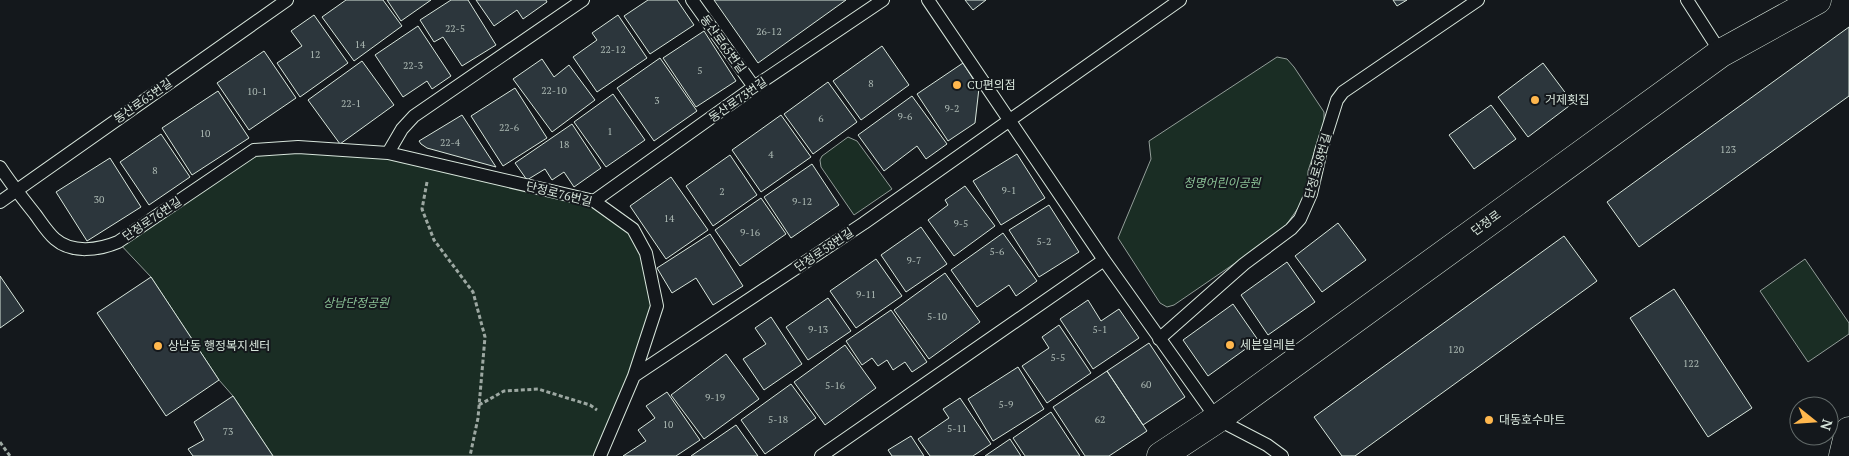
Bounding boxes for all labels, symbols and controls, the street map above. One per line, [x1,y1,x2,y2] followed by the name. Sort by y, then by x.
[697,12,749,76] street label: 동산로65번길
[445,22,465,35] house number: 22-5
[756,25,782,38] house number: 26-12
[355,38,366,51] house number: 14
[600,43,626,56] house number: 22-12
[310,48,320,61] house number: 12
[403,59,423,72] house number: 22-3
[697,64,703,76] house number: 5
[706,74,770,125] street label: 동산로73번길
[111,75,175,126] street label: 동산로65번길
[868,77,874,90] house number: 8
[967,77,1016,92] place label: CU편의점
[951,79,963,91] marker: CU편의점
[541,84,567,97] house number: 22-10
[247,85,267,98] house number: 10-1
[1545,92,1589,107] place label: 거제횟집
[654,94,660,107] house number: 3
[1529,94,1541,106] marker: 거제횟집
[341,97,361,110] house number: 22-1
[945,102,959,115] house number: 9-2
[898,110,913,123] house number: 9-6
[818,112,824,125] house number: 6
[499,121,520,134] house number: 22-6
[607,125,613,138] house number: 1
[200,127,210,140] house number: 10
[1301,131,1334,201] street label: 단정로58번길
[440,136,461,149] house number: 22-4
[559,138,569,151] house number: 18
[1720,143,1736,156] house number: 123
[768,148,774,161] house number: 4
[152,164,158,177] house number: 8
[1183,175,1262,190] park label: 청명어린이공원
[524,178,594,209] street label: 단정로76번길
[1002,184,1016,197] house number: 9-1
[719,185,725,198] house number: 2
[94,193,104,206] house number: 30
[119,193,184,244] street label: 단정로76번길
[792,195,812,208] house number: 9-12
[1468,207,1504,238] street label: 단정로
[664,212,675,225] house number: 14
[954,217,968,230] house number: 9-5
[791,224,856,275] street label: 단정로58번길
[740,226,761,239] house number: 9-16
[1037,235,1051,248] house number: 5-2
[990,245,1005,258] house number: 5-6
[907,254,921,267] house number: 9-7
[856,288,876,301] house number: 9-11
[323,295,390,310] park label: 상남단정공원
[927,310,947,323] house number: 5-10
[808,323,828,336] house number: 9-13
[1093,323,1107,336] house number: 5-1
[1240,337,1295,352] place label: 세븐일레븐
[168,338,270,353] place label: 상남동 행정복지센터
[1224,339,1236,351] marker: 세븐일레븐
[152,340,164,352] marker: 상남동 행정복지센터
[1448,343,1464,356] house number: 120
[1051,351,1065,364] house number: 5-5
[1683,357,1699,370] house number: 122
[1141,378,1151,391] house number: 60
[825,379,846,392] house number: 5-16
[705,391,725,404] house number: 9-19
[1789,396,1839,446] north arrow
[999,398,1013,411] house number: 5-9
[1499,412,1565,427] place label: 대동호수마트
[768,413,788,426] house number: 5-18
[1095,413,1105,426] house number: 62
[1483,414,1495,426] marker: 대동호수마트
[1816,417,1838,433] text: N
[663,418,673,431] house number: 10
[947,422,967,435] house number: 5-11
[223,425,233,438] house number: 73

